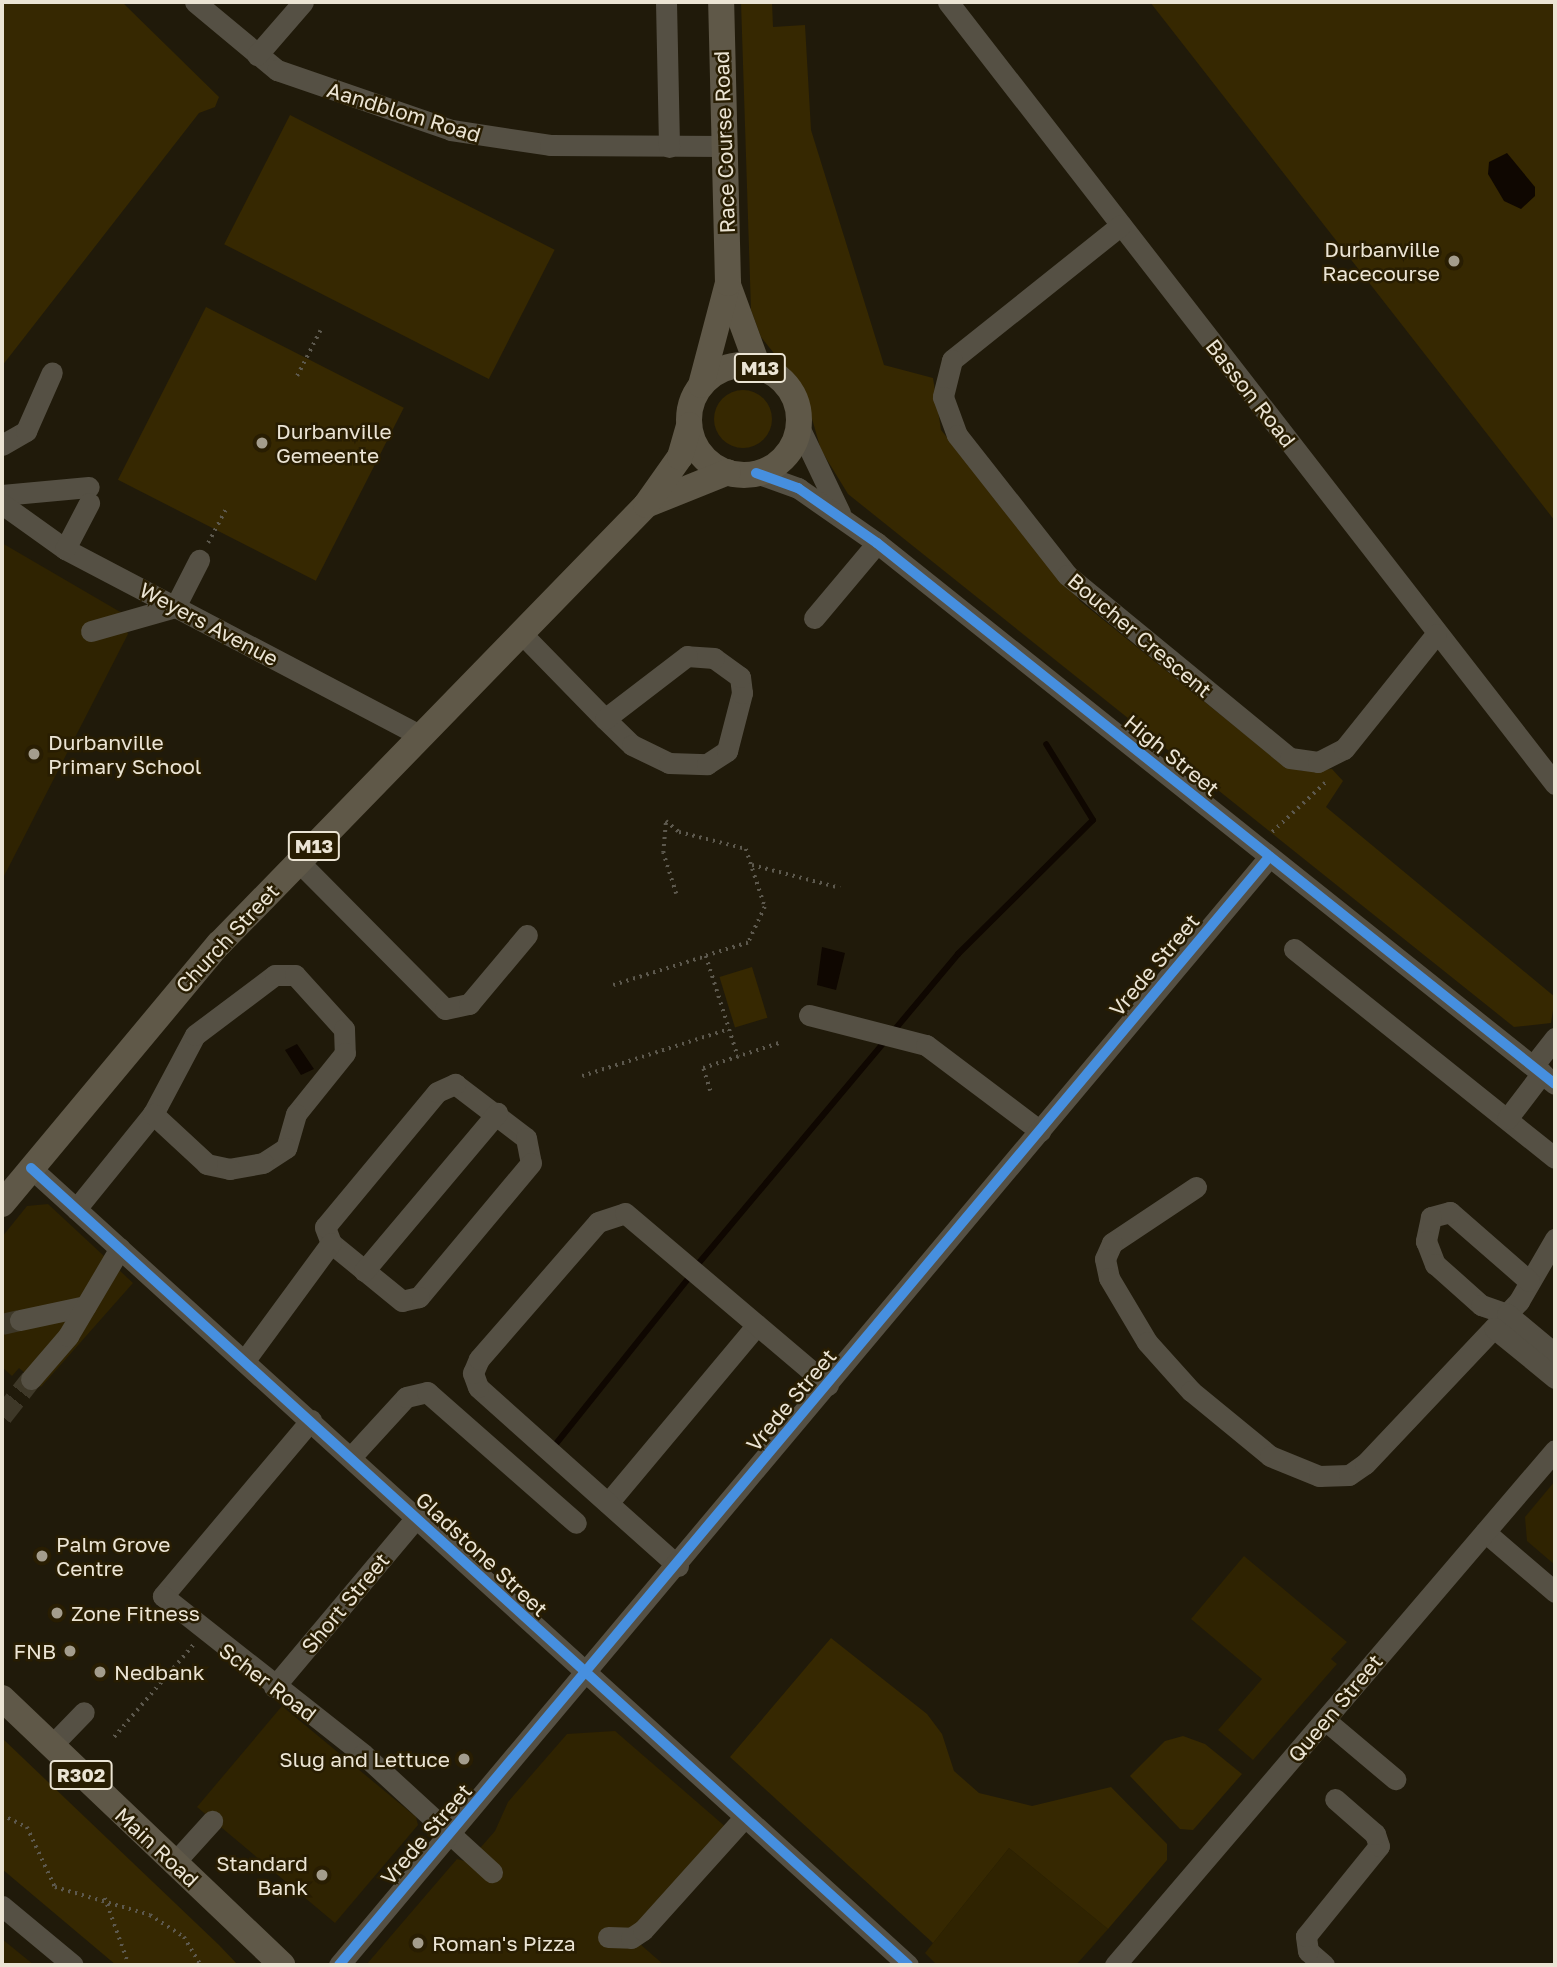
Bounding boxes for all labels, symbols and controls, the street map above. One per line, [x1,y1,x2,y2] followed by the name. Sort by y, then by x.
[708,50,740,234] street label: Race Course Road
[324,77,484,147] street label: Aandblom Road
[1322,236,1440,286] place label: Durbanville Racecourse
[1446,253,1462,269] marker: Durbanville Racecourse
[1201,334,1301,452] street label: Basson Road
[734,352,786,384] road number: M13
[276,418,392,468] place label: Durbanville Gemeente
[254,435,270,451] marker: Durbanville Gemeente
[1063,568,1217,702] street label: Boucher Crescent
[135,577,283,671] street label: Weyers Avenue
[1119,709,1225,801] street label: High Street
[48,729,202,779] place label: Durbanville Primary School
[26,746,42,762] marker: Durbanville Primary School
[288,831,340,862] road number: M13
[170,878,284,998] street label: Church Street
[1104,909,1204,1021] street label: Vrede Street
[741,1344,841,1456] street label: Vrede Street
[411,1486,553,1622] street label: Gladstone Street
[56,1531,170,1581] place label: Palm Grove Centre
[34,1548,50,1564] marker: Palm Grove Centre
[296,1548,394,1658] street label: Short Street
[71,1600,200,1626] place label: Zone Fitness
[49,1605,65,1621] marker: Zone Fitness
[215,1637,321,1727] street label: Scher Road
[13,1638,56,1664] place label: FNB
[62,1643,78,1659] marker: FNB
[1283,1649,1387,1767] street label: Queen Street
[114,1659,205,1685] place label: Nedbank
[92,1664,108,1680] marker: Nedbank
[279,1746,450,1772] place label: Slug and Lettuce
[456,1751,472,1767] marker: Slug and Lettuce
[50,1760,112,1791] road number: R302
[375,1778,477,1890] street label: Vrede Street
[110,1802,204,1892] street label: Main Road
[216,1850,308,1900] place label: Standard Bank
[314,1867,330,1883] marker: Standard Bank
[432,1930,576,1956] place label: Roman's Pizza
[410,1935,426,1951] marker: Roman's Pizza

